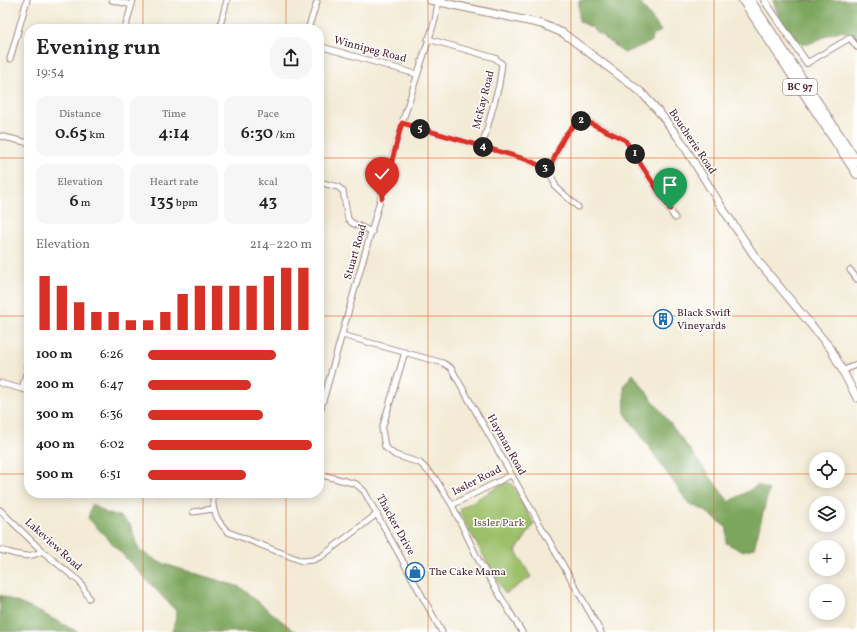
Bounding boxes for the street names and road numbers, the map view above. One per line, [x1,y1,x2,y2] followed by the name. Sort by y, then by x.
[332,33,408,67] street label: Winnipeg Road
[469,69,499,131] street label: McKay Road
[783,79,817,95] road number: BC 97
[665,107,719,177] street label: Boucherie Road
[341,222,371,282] street label: Stuart Road
[483,412,529,478] street label: Hayman Road
[450,462,504,500] street label: Issler Road
[372,492,418,558] street label: Thacker Drive
[21,515,85,575] street label: Lakeview Road

